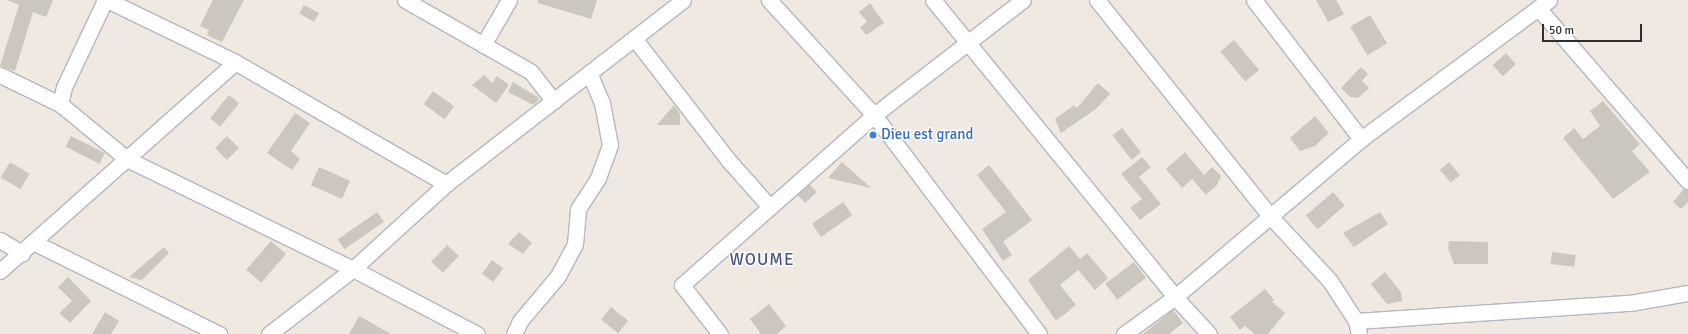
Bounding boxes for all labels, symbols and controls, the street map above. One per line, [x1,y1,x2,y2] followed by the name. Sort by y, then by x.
[1544,16,1644,42] scale bar
[1549,23,1574,38] text: 50 m
[881,126,973,144] place label: Dieu est grand
[868,130,878,140] marker: Dieu est grand
[729,250,795,270] district label: WOUME

